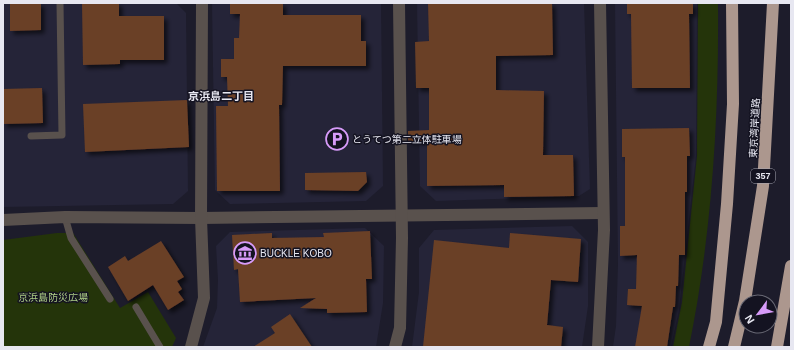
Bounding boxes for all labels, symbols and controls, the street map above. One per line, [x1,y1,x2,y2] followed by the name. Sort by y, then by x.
[188,90,254,102] district label: 京浜島二丁目
[747,98,762,158] street label: 東京湾岸道路
[324,126,350,152] parking icon: とうてつ第二立体駐車場
[352,134,462,145] place label: とうてつ第二立体駐車場
[751,169,775,183] road number: 357
[232,240,258,266] museum icon: BUCKLE KOBO
[260,248,332,259] place label: BUCKLE KOBO
[18,292,88,303] park label: 京浜島防災広場
[738,294,778,334] north arrow
[742,313,757,326] text: N

